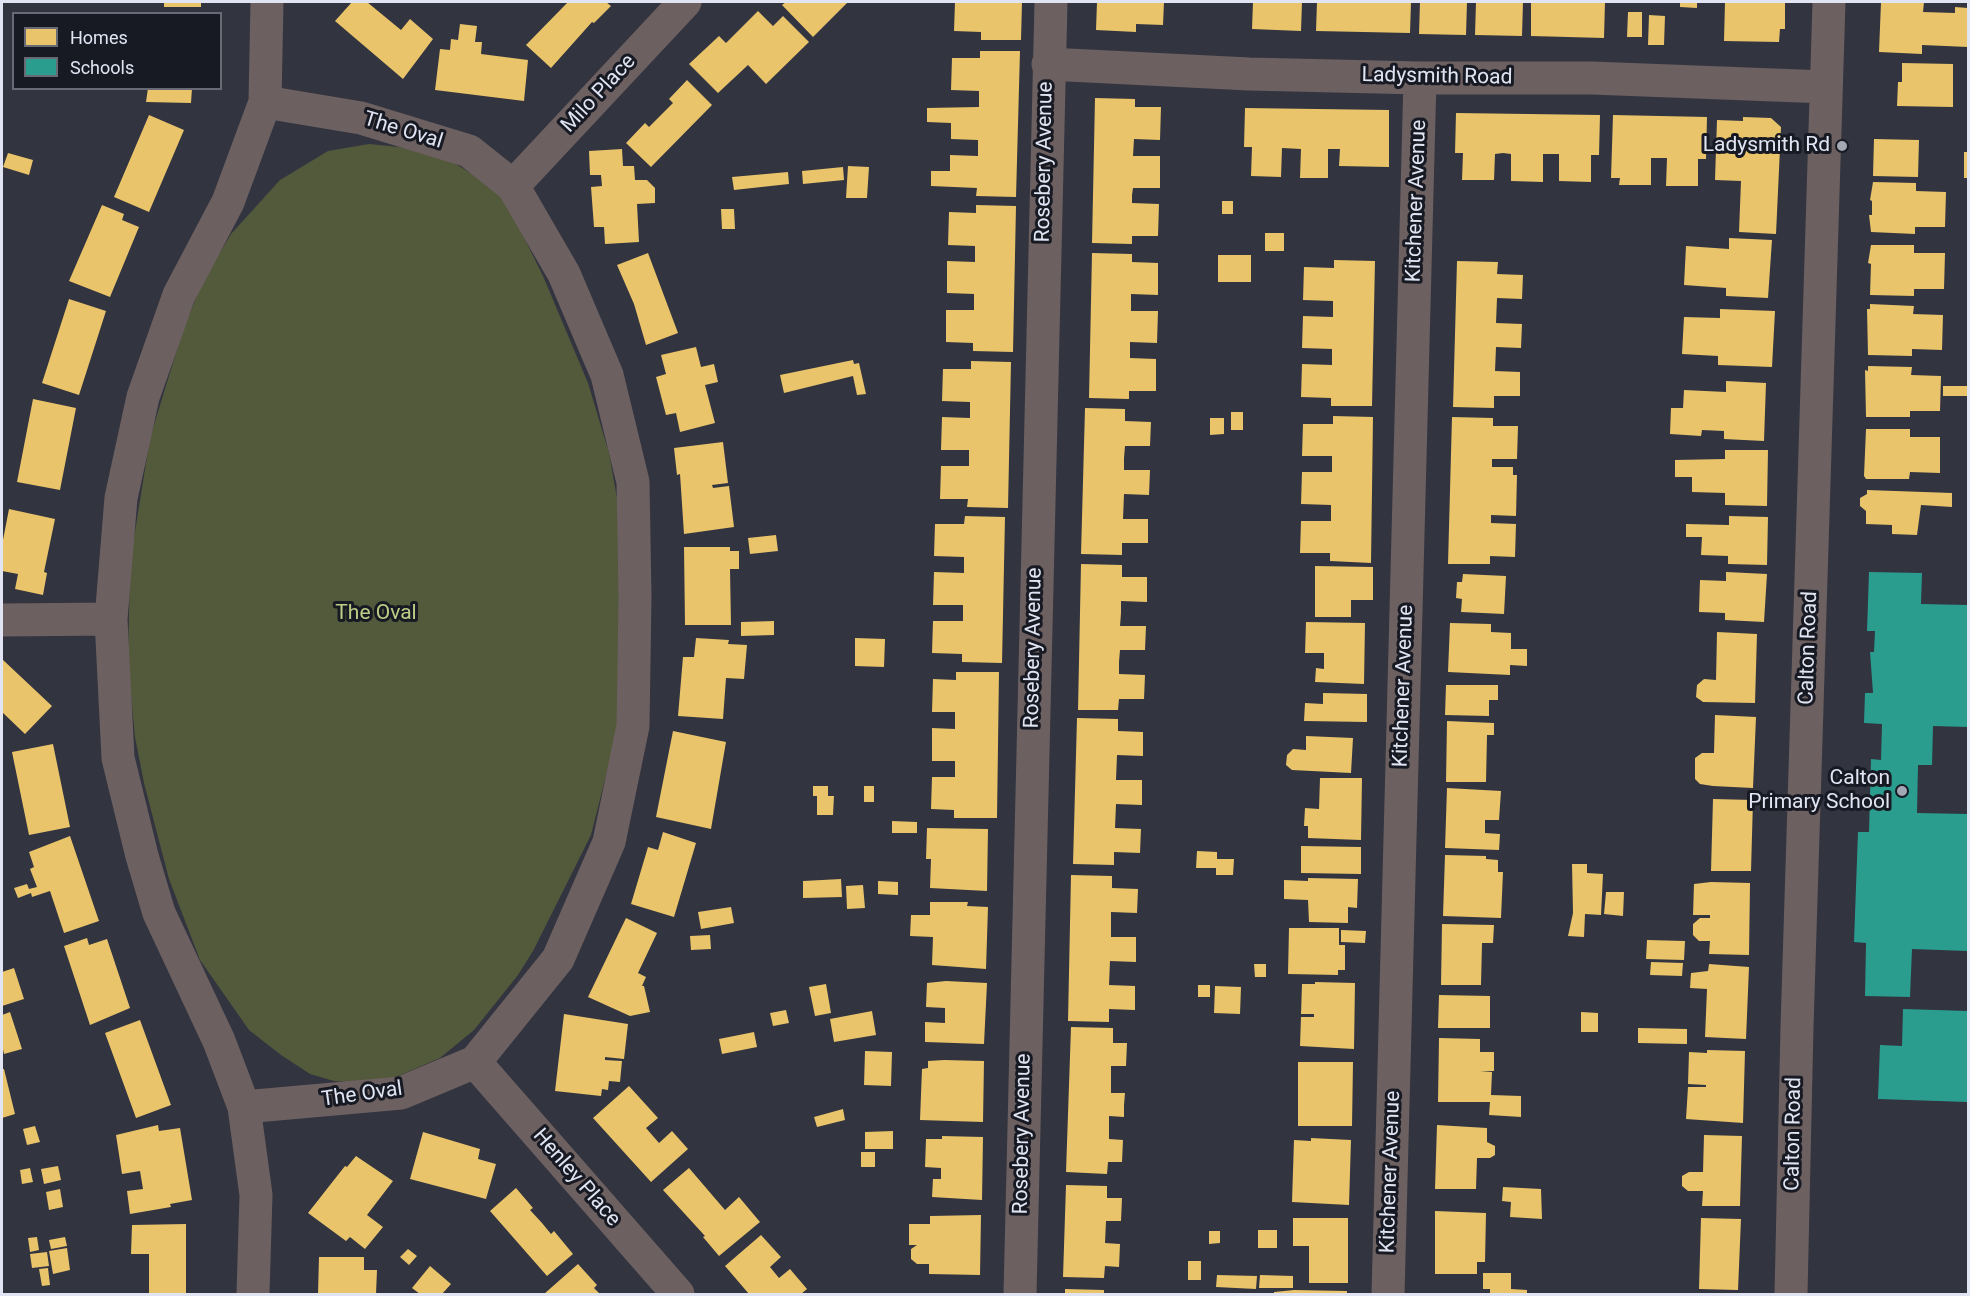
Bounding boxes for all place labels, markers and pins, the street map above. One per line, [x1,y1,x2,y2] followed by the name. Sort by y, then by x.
[1703,133,1830,159] place label: Ladysmith Rd
[1835,139,1849,153] marker: Ladysmith Rd
[1748,766,1890,816] place label: Calton Primary School
[1895,784,1909,798] marker: Calton Primary School

